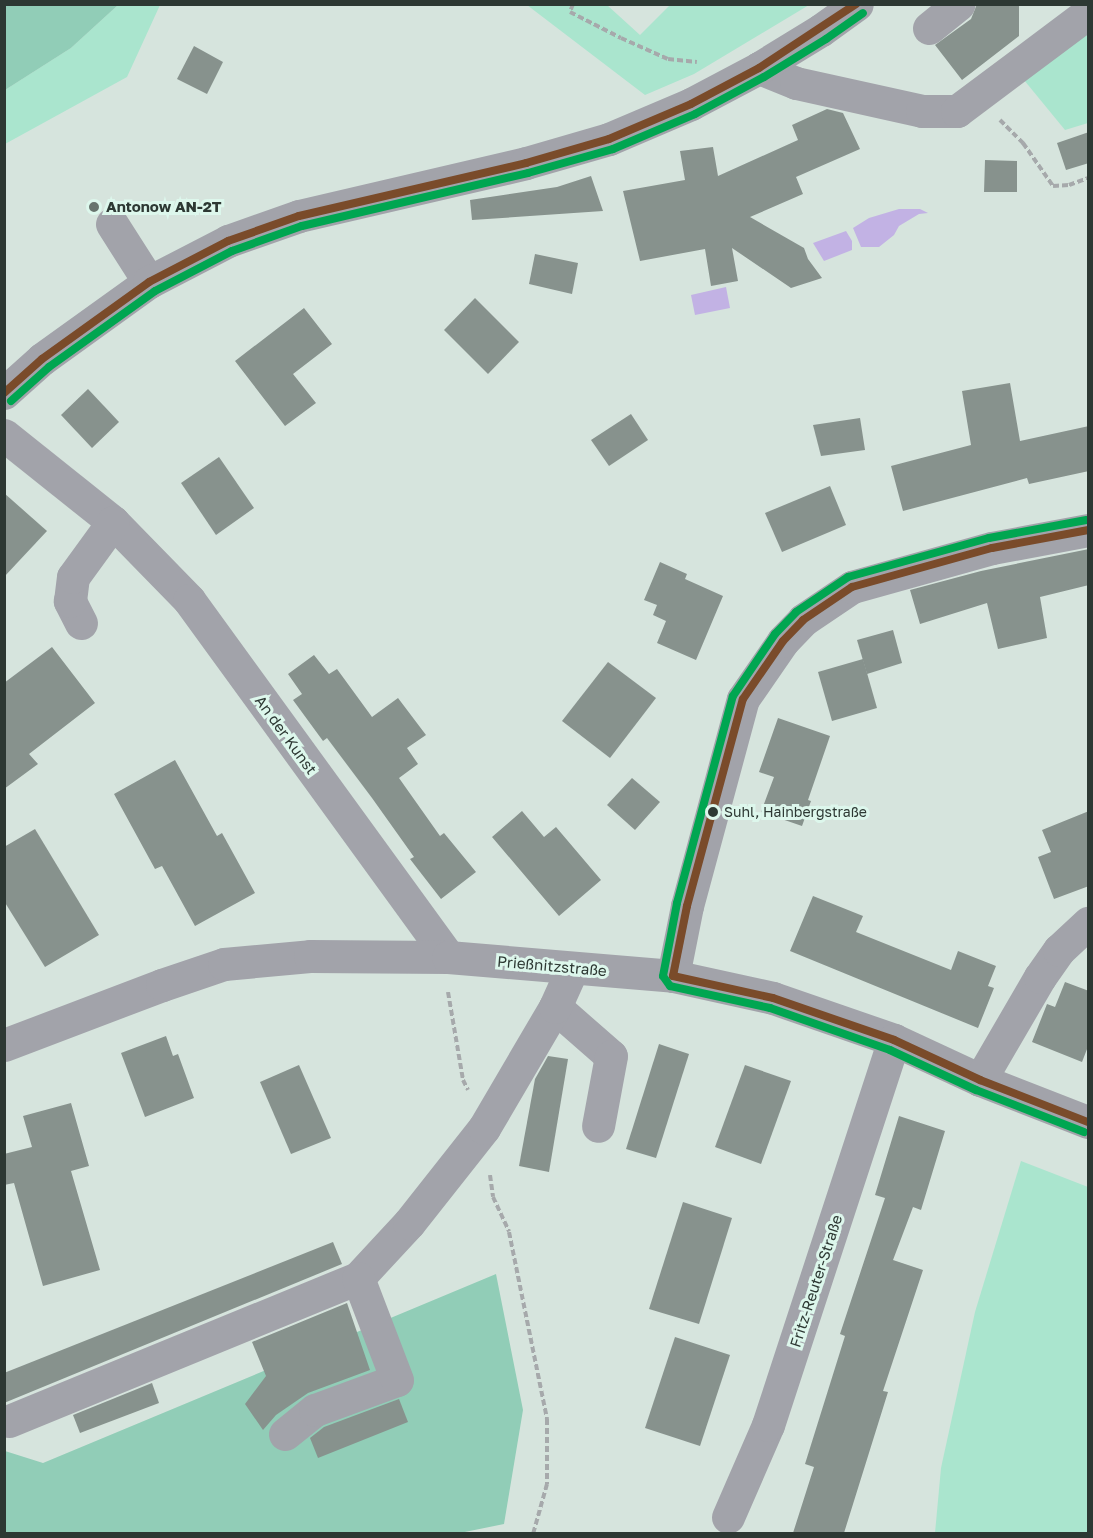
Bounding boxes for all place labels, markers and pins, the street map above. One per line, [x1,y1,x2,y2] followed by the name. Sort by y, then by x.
[106,198,222,216] place label: Antonow AN-2T
[87,200,101,214] marker: Antonow AN-2T
[724,804,867,820] place label: Suhl, Hainbergstraße
[707,806,719,818] marker: Suhl, Hainbergstraße

